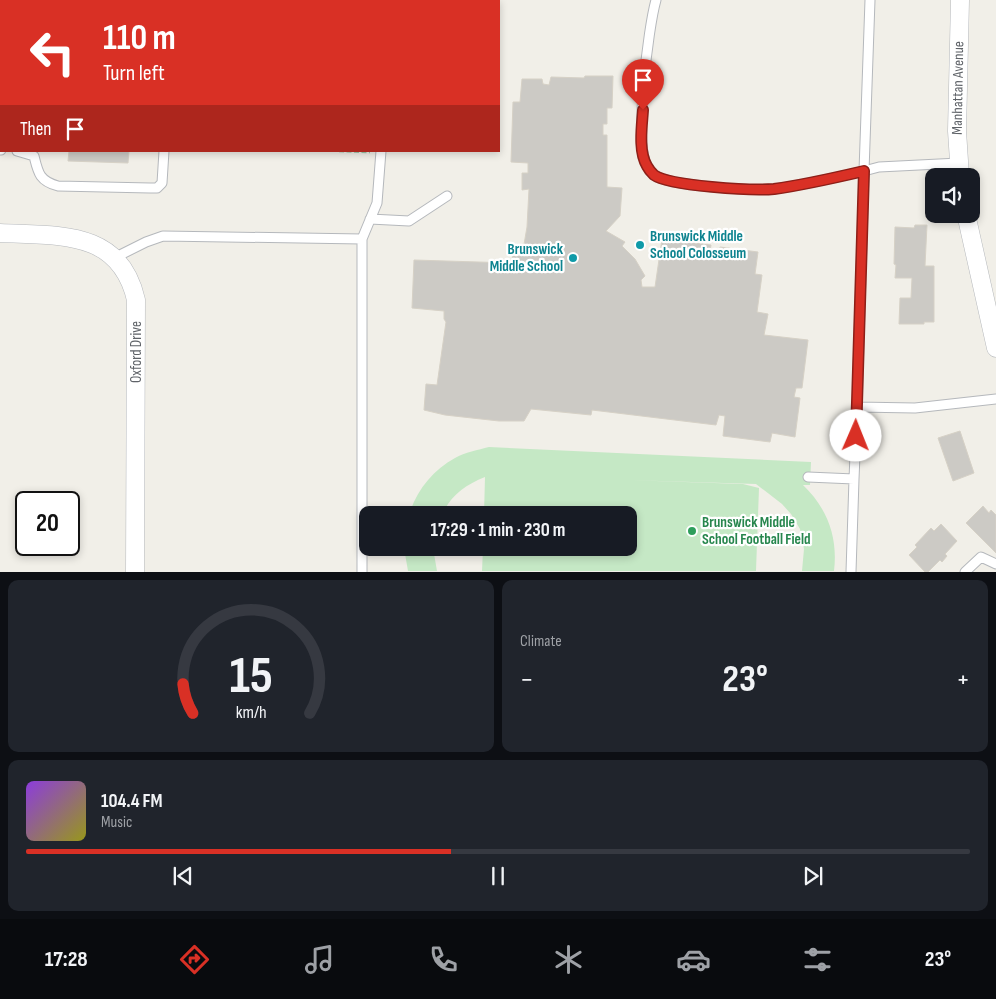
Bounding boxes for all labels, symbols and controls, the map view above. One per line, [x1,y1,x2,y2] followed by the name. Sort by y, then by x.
[103,17,176,60] text: 110 m
[20,20,85,85] icon: left
[948,41,968,135] street label: Manhattan Avenue
[622,59,664,110] pin
[103,60,165,87] text: Turn left
[629,66,657,94] icon: arrive
[61,115,89,143] icon: arrive
[20,118,51,141] text: Then
[925,168,980,223] map controls
[925,168,980,223] button: sound
[650,227,746,263] place label: Brunswick Middle School Colosseum
[634,239,646,251] marker: Brunswick Middle School Colosseum
[490,240,564,276] place label: Brunswick Middle School
[567,252,579,264] marker: Brunswick Middle School
[127,321,146,383] street label: Oxford Drive
[829,409,881,461] position arrow
[15,491,80,556] speed limit sign: 20
[702,513,811,549] place label: Brunswick Middle School Football Field
[431,519,565,542] text: 17:29 · 1 min · 230 m
[686,525,698,537] marker: Brunswick Middle School Football Field
[520,632,562,651] text: Climate
[229,645,273,708] text: 15
[722,657,768,702] text: 23°
[520,663,534,696] text: −
[956,663,970,696] text: +
[236,702,266,723] text: km/h
[101,790,163,813] text: 104.4 FM
[101,813,132,832] text: Music
[169,862,197,890] icon: previous
[484,862,512,890] icon: pause
[799,862,827,890] icon: next
[177,942,212,977] icon: directions
[302,942,337,977] icon: music
[426,942,461,977] icon: phone
[551,942,586,977] icon: climate
[676,942,711,977] icon: car
[800,942,835,977] icon: filters
[45,946,88,973] text: 17:28
[925,946,951,973] text: 23°

